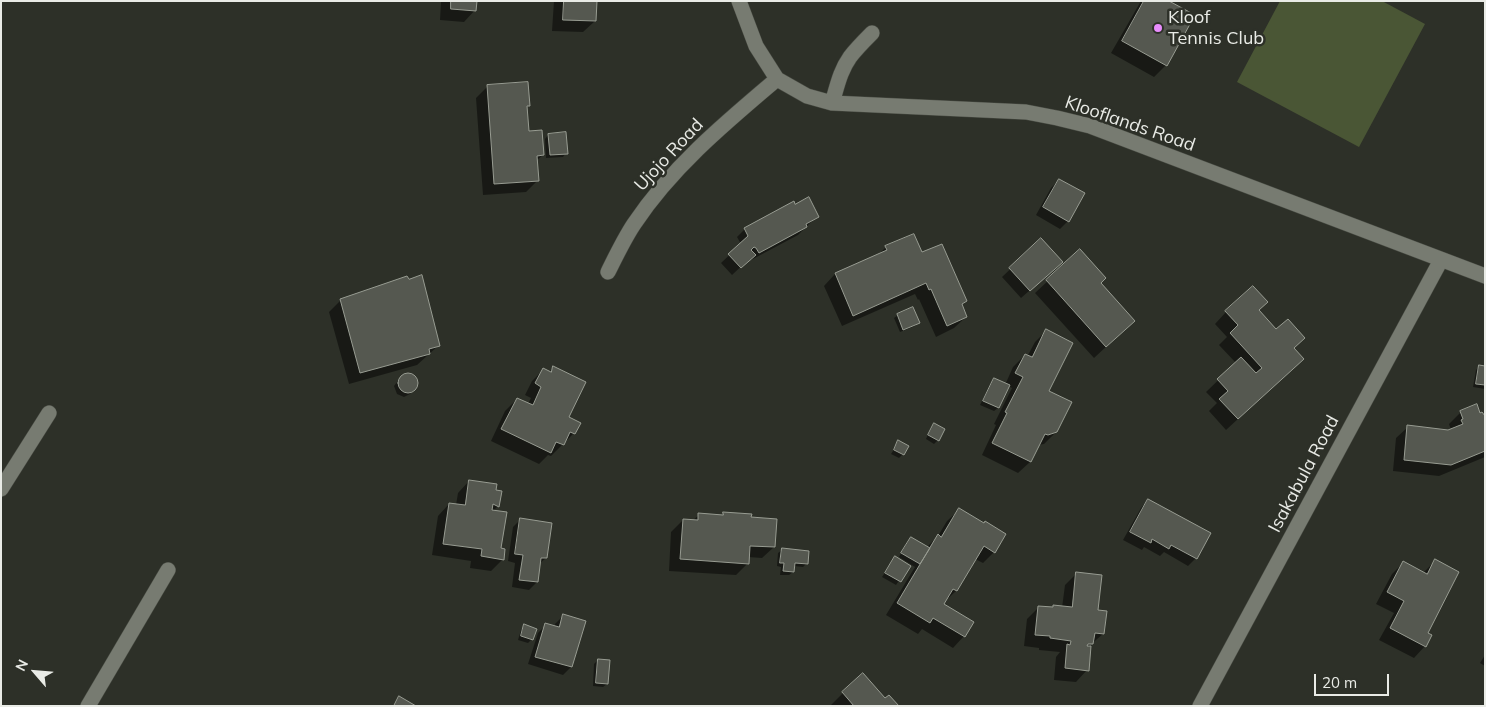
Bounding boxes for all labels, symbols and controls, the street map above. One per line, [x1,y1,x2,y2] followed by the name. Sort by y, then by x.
[1168,7,1264,50] place label: Kloof Tennis Club
[1152,22,1164,34] marker: Kloof Tennis Club
[1062,92,1198,156] street label: Klooflands Road
[630,114,708,196] street label: Ujojo Road
[1264,412,1344,536] street label: Isakabula Road
[10,647,60,697] north arrow
[11,656,32,674] text: N
[1316,664,1391,696] scale bar
[1322,673,1357,692] text: 20 m

